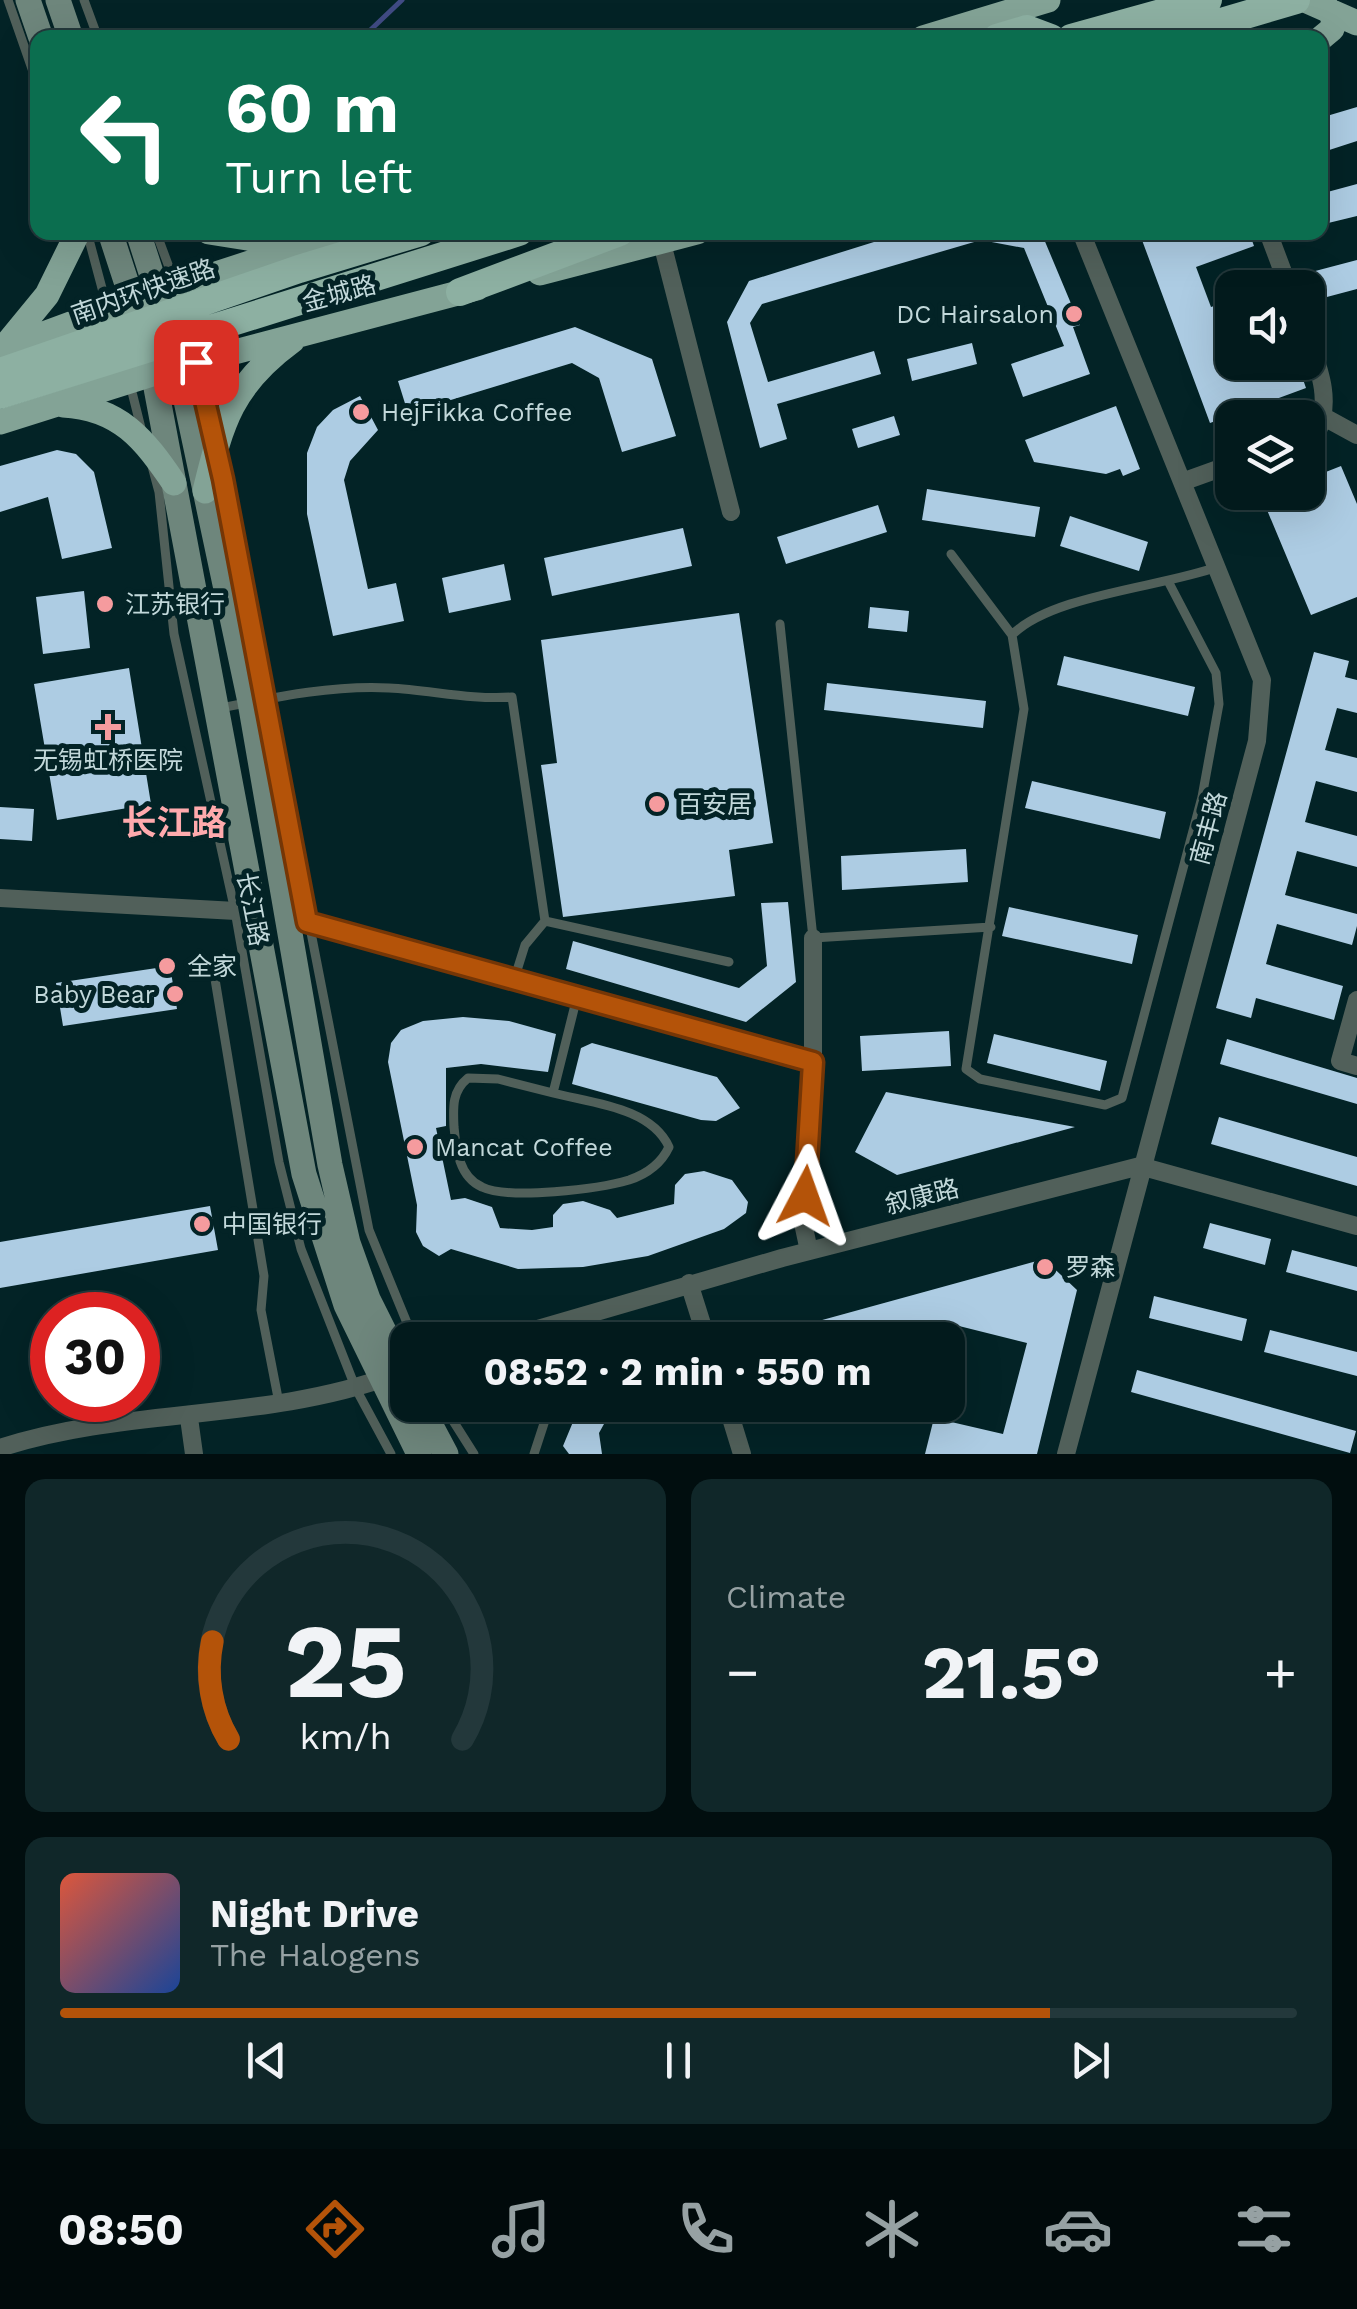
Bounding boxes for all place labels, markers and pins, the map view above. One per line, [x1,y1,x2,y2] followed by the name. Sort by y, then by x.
[896,300,1054,329] place label: DC Hairsalon
[1063,303,1085,325] marker: DC Hairsalon
[154,320,239,405] pin
[381,398,572,427] place label: HejFikka Coffee
[350,401,372,423] marker: HejFikka Coffee
[125,590,225,619] place label: 江苏银行
[94,593,116,615] marker: 江苏银行
[95,714,121,740] marker: 无锡虹桥医院
[33,746,183,775] place label: 无锡虹桥医院
[677,790,752,819] place label: 百安居
[646,793,668,815] marker: 百安居
[187,952,237,981] place label: 全家
[156,955,178,977] marker: 全家
[33,980,155,1009] place label: Baby Bear
[164,983,186,1005] marker: Baby Bear
[435,1133,613,1162] place label: Mancat Coffee
[404,1136,426,1158] marker: Mancat Coffee
[222,1210,322,1239] place label: 中国银行
[191,1213,213,1235] marker: 中国银行
[1065,1253,1115,1282] place label: 罗森
[1034,1256,1056,1278] marker: 罗森

